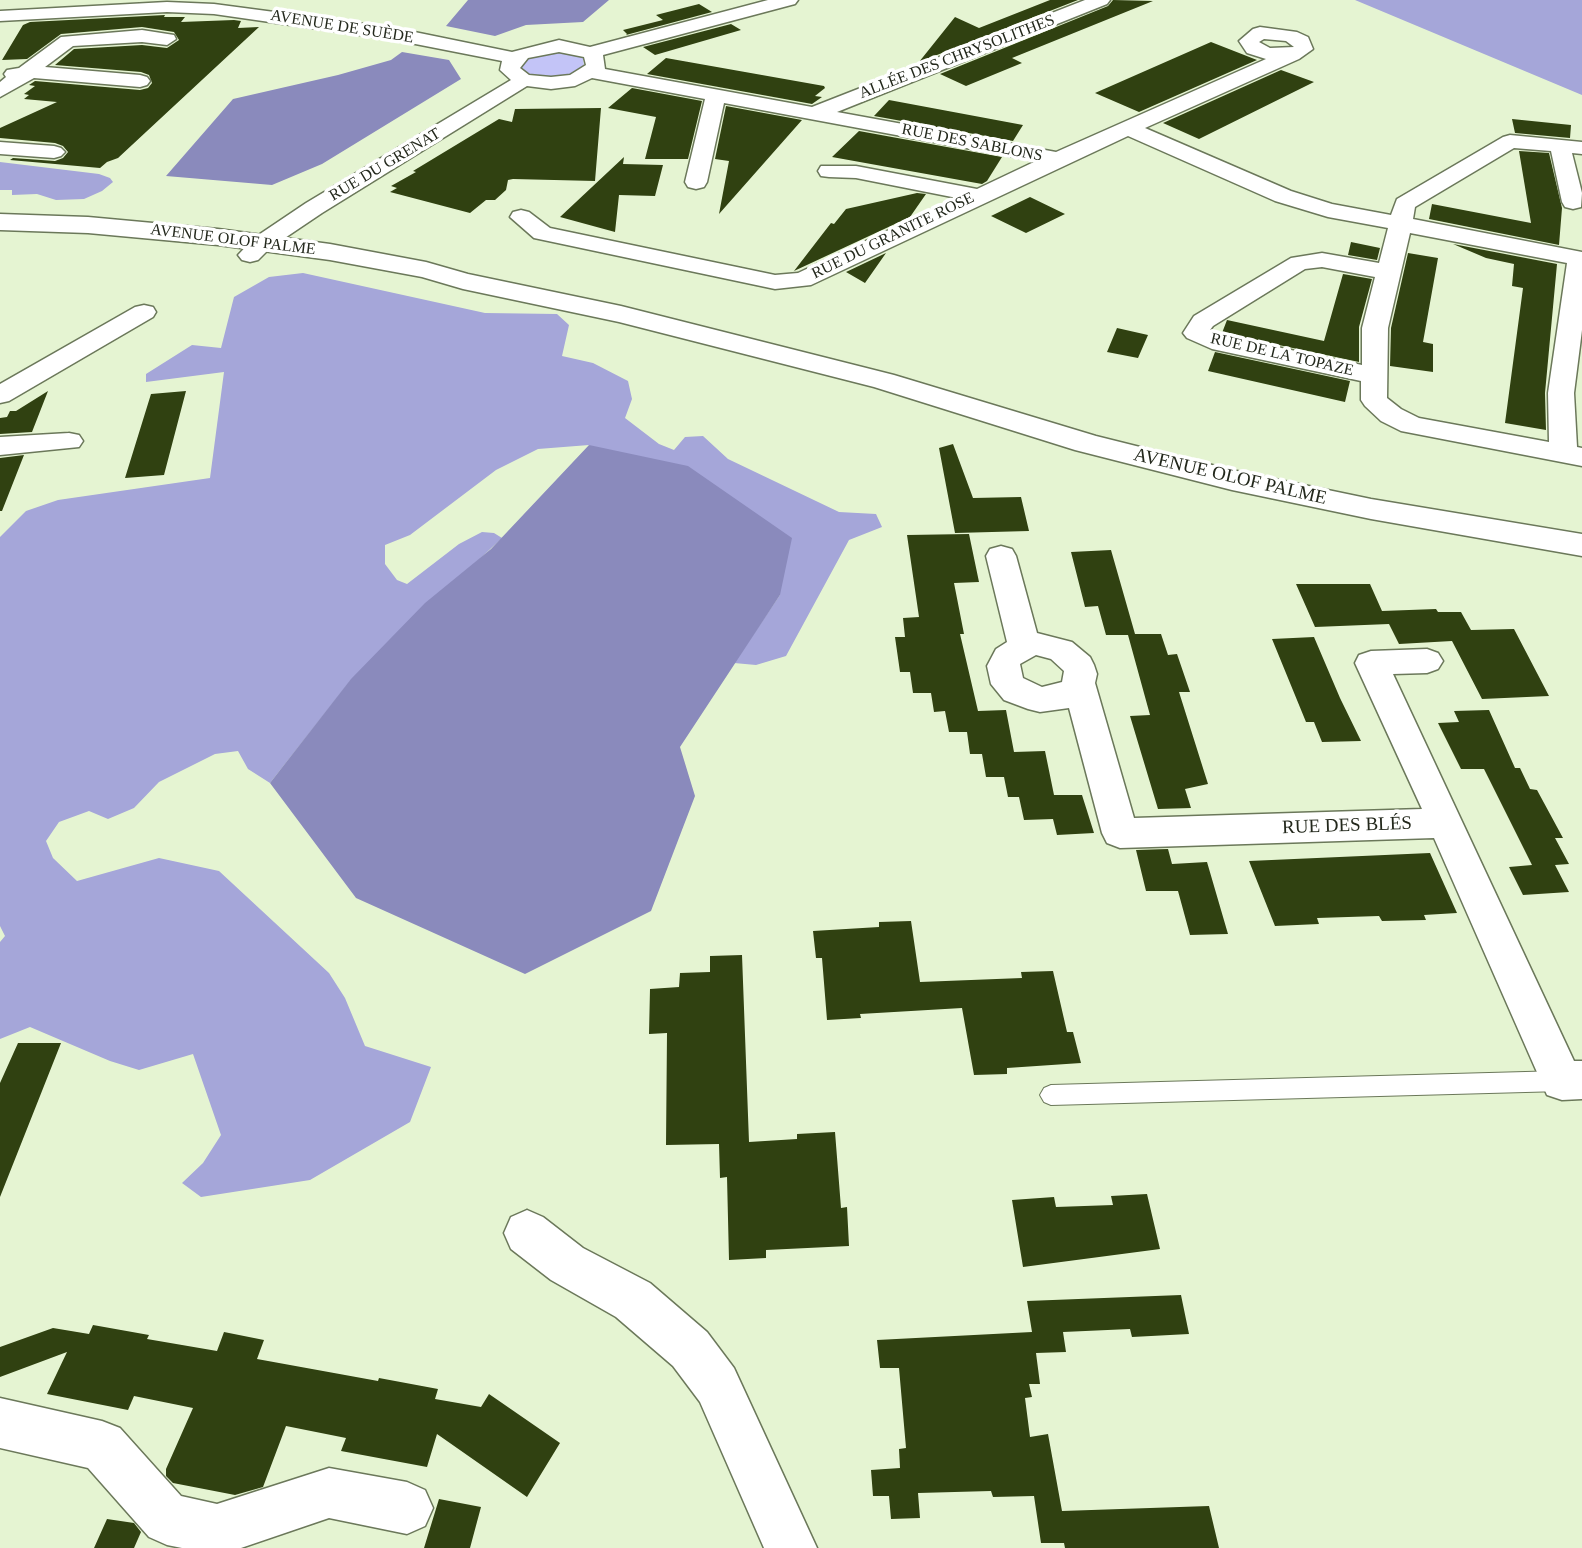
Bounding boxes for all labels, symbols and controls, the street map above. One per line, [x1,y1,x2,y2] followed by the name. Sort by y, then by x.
[269,6,415,48] street label: AVENUE DE SUÈDE
[856,11,1058,103] street label: ALLÉE DES CHRYSOLITHES
[900,120,1044,166] street label: RUE DES SABLONS
[326,124,444,206] street label: RUE DU GRENAT
[809,188,977,284] street label: RUE DU GRANITE ROSE
[149,220,317,260] street label: AVENUE OLOF PALME
[1209,329,1355,381] street label: RUE DE LA TOPAZE
[1131,444,1329,510] street label: AVENUE OLOF PALME
[1282,812,1412,840] street label: RUE DES BLÉS

